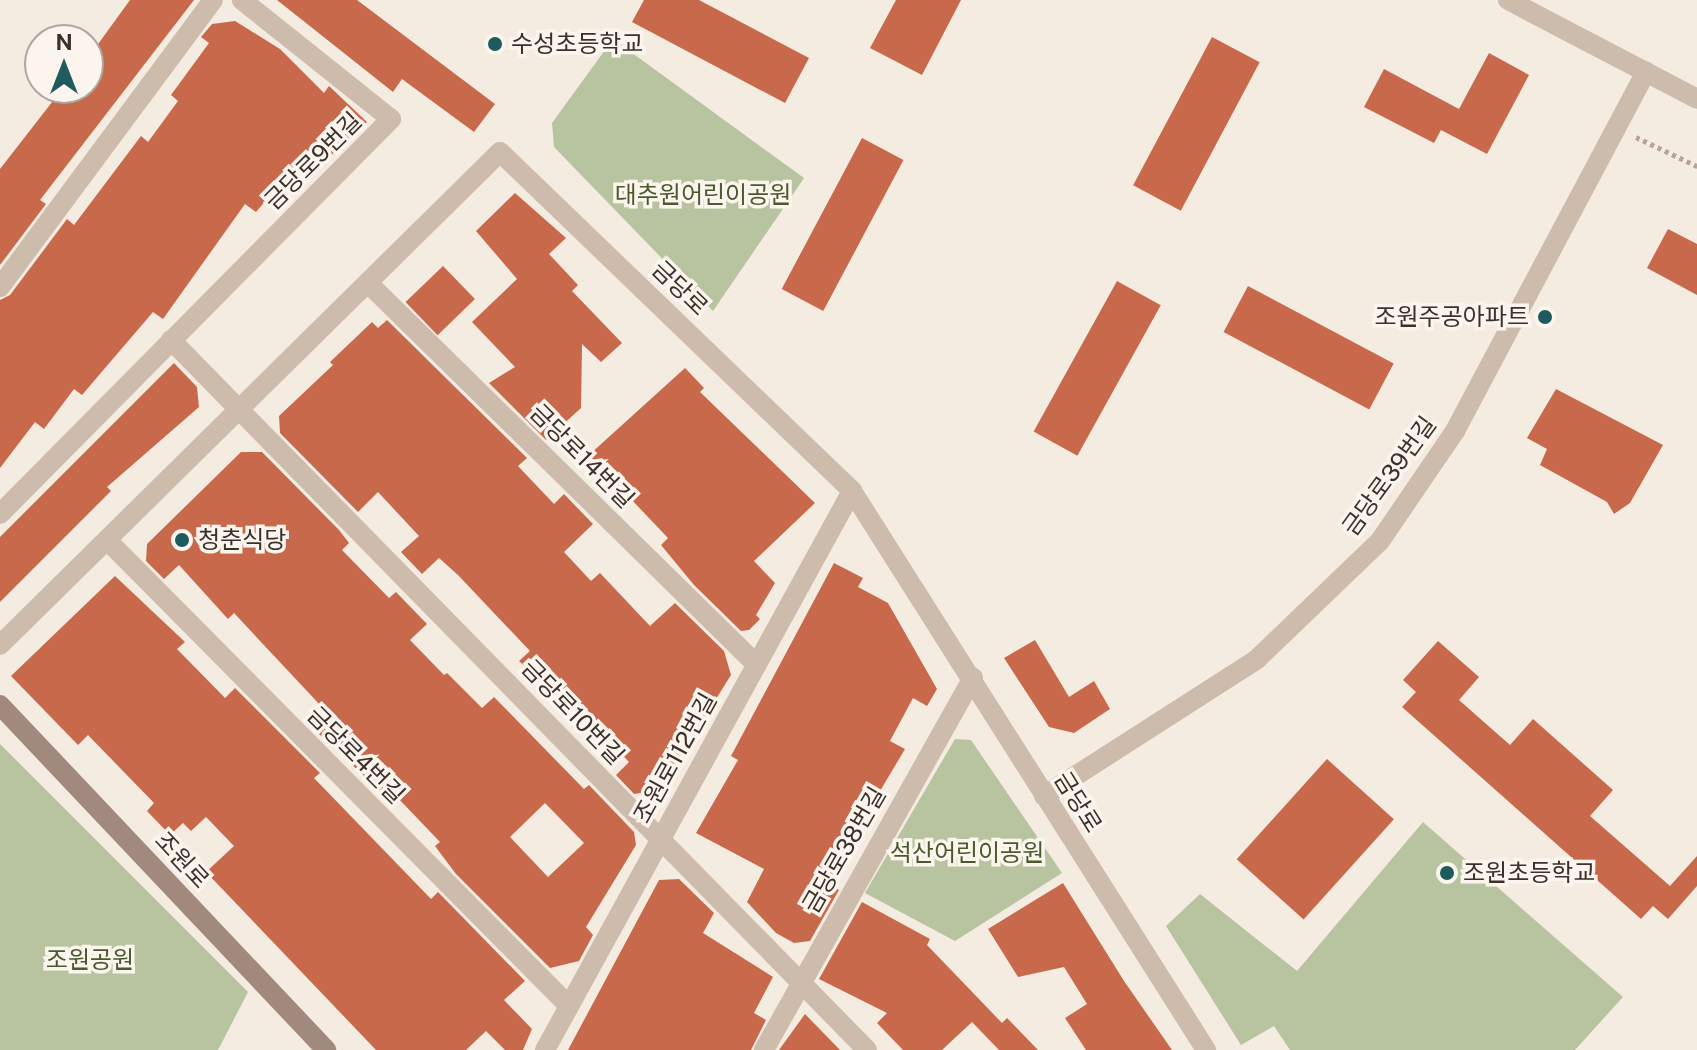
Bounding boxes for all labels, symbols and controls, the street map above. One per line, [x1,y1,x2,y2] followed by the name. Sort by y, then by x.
[24,24,104,104] north arrow
[55,29,73,55] text: N
[511,30,643,58] place label: 수성초등학교
[486,35,504,53] marker: 수성초등학교
[258,106,368,216] street label: 금당로9번길
[615,181,791,209] park label: 대추원어린이공원
[646,255,714,321] street label: 금당로
[1374,303,1529,331] place label: 조원주공아파트
[1536,308,1554,326] marker: 조원주공아파트
[524,398,640,514] street label: 금당로14번길
[1336,411,1442,541] street label: 금당로39번길
[198,526,286,554] place label: 청춘식당
[173,531,191,549] marker: 청춘식당
[516,653,630,771] street label: 금당로10번길
[627,688,723,828] street label: 조원로112번길
[301,700,411,810] street label: 금당로4번길
[1048,766,1108,838] street label: 금당로
[796,782,892,918] street label: 금당로38번길
[149,826,215,894] street label: 조원로
[890,839,1044,867] park label: 석산어린이공원
[1463,859,1595,887] place label: 조원초등학교
[1438,864,1456,882] marker: 조원초등학교
[46,946,134,974] park label: 조원공원

